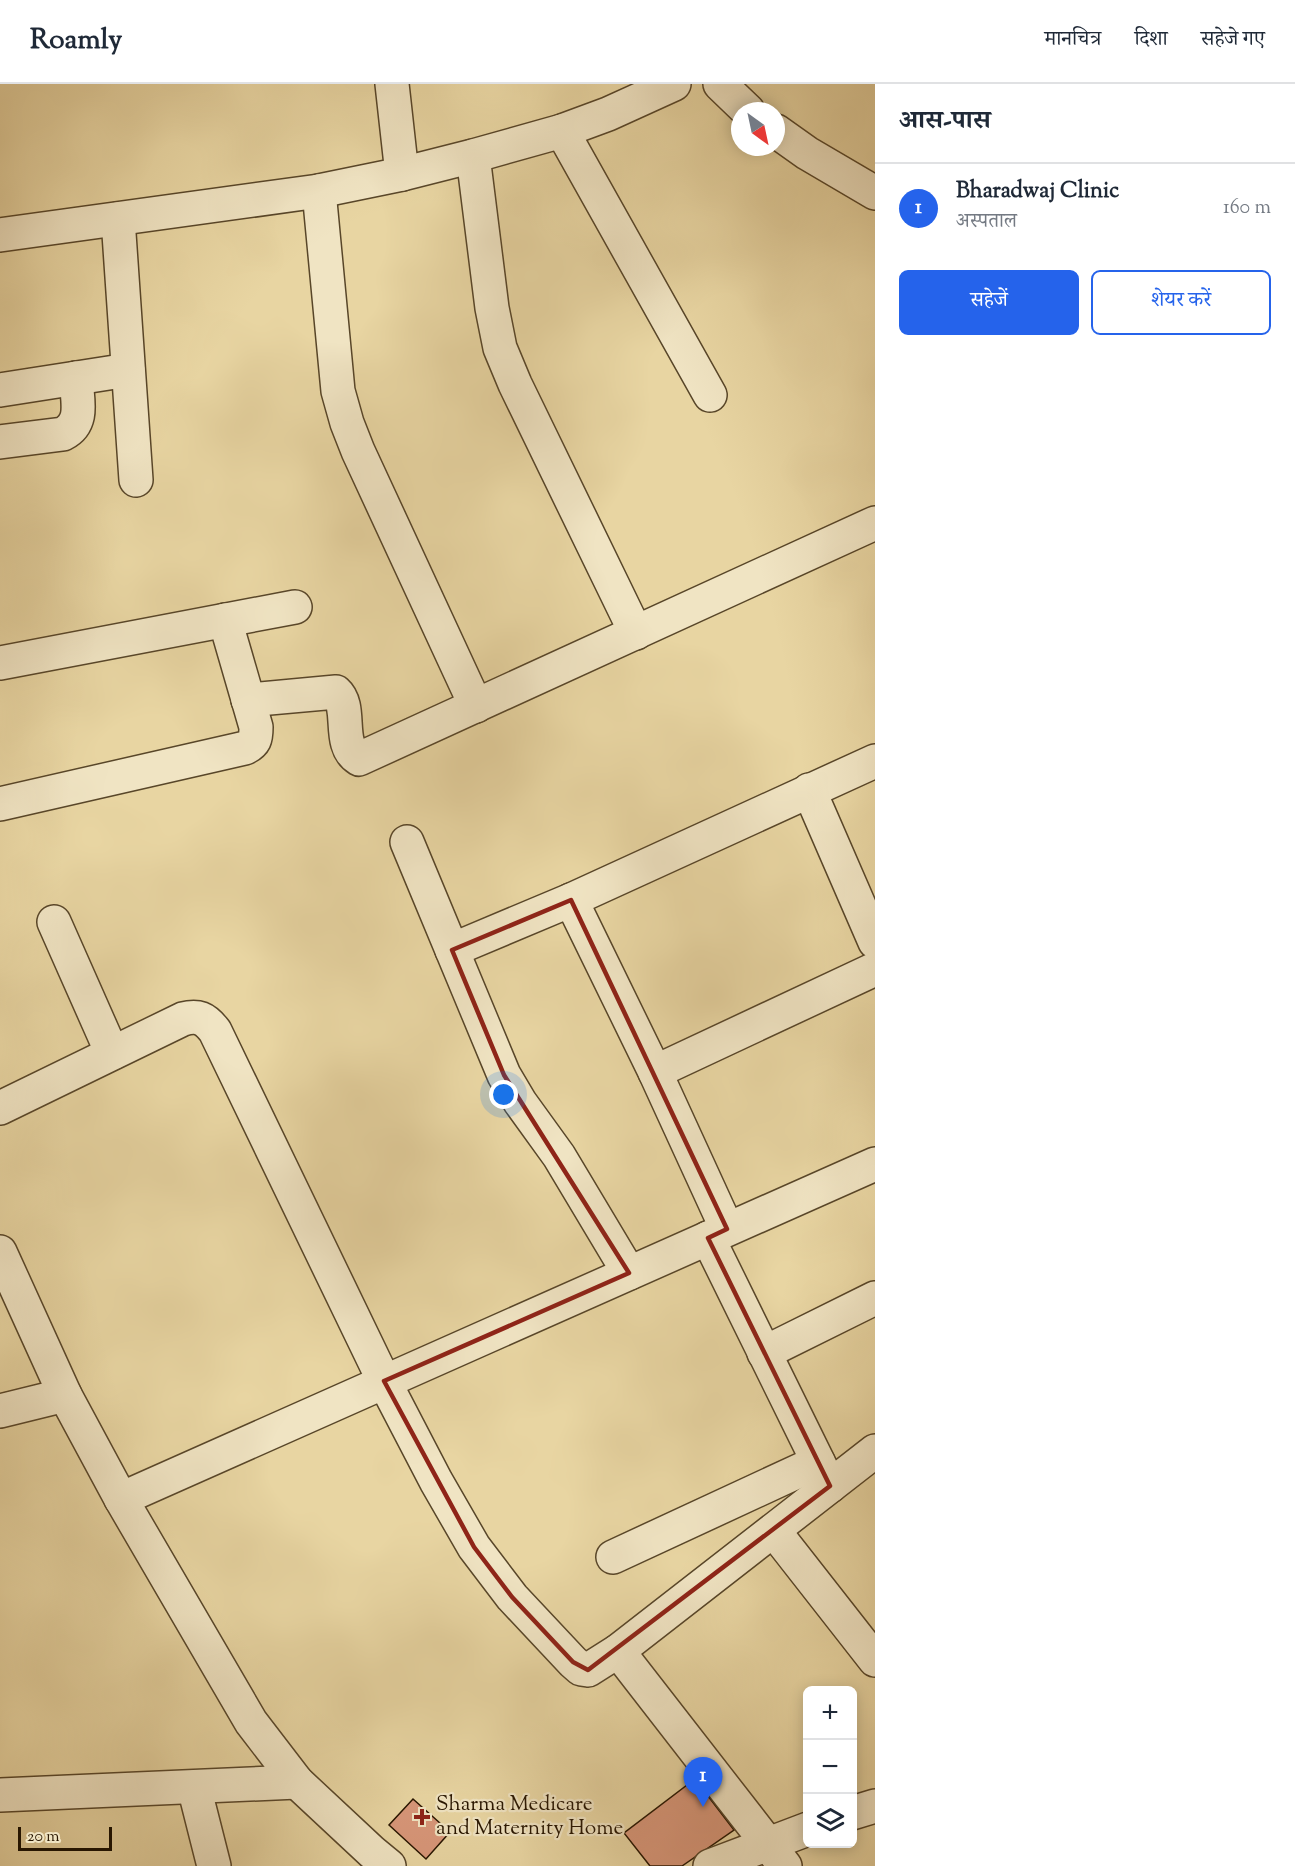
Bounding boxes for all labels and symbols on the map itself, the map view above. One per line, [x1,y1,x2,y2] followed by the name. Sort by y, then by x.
[731,102,785,156] north arrow
[489,1080,518,1109] your location
[684,1758,722,1807] pin: 1
[436,1790,623,1844] place label: Sharma Medicare and Maternity Home
[413,1808,431,1826] marker: Sharma Medicare and Maternity Home
[18,1824,112,1852] scale bar

